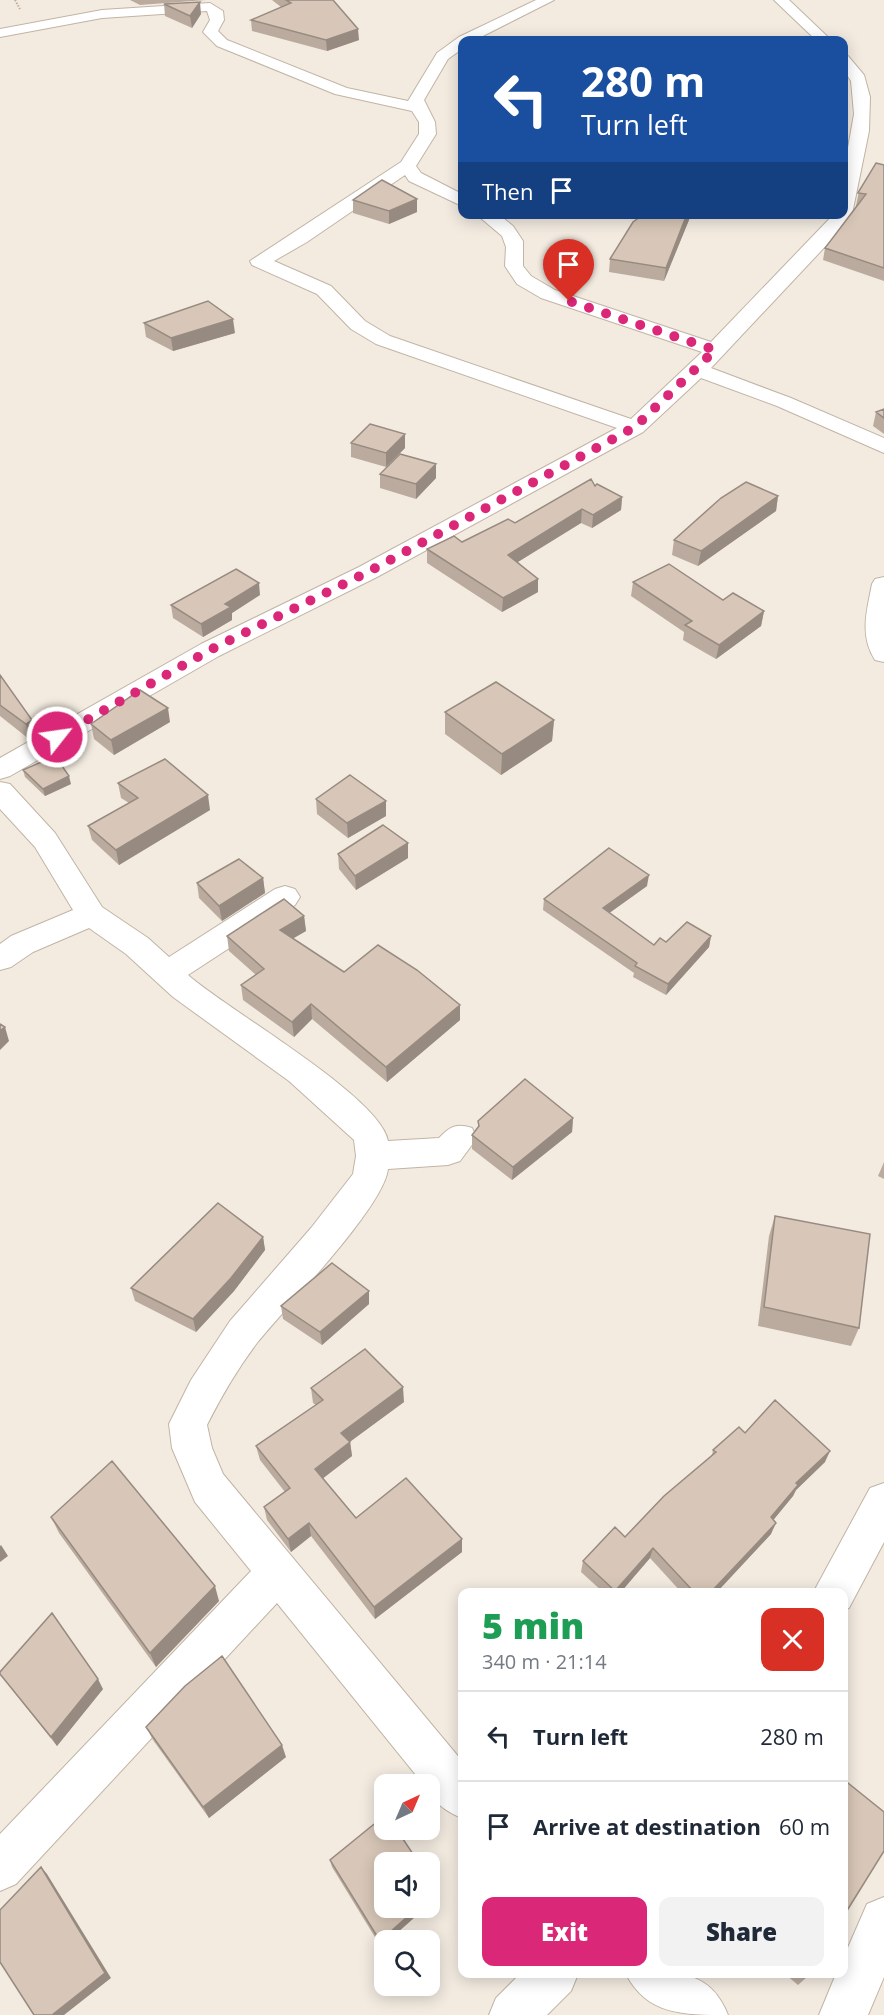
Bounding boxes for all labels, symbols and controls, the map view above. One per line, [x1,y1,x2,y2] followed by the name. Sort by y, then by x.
[581,52,705,109] text: 280 m
[482,60,560,138] icon: left
[581,106,688,143] text: Turn left
[545,174,578,207] icon: arrive
[482,176,533,206] text: Then
[543,239,594,301] pin
[552,248,585,281] icon: arrive
[25,705,89,769] position arrow
[482,1601,584,1650] text: 5 min
[761,1608,824,1671] button: close
[482,1648,607,1675] text: 340 m · 21:14
[482,1720,515,1753] icon: left
[533,1721,628,1751] text: Turn left
[760,1721,824,1751] text: 280 m
[374,1774,440,1840] north arrow
[374,1774,440,1996] map controls
[482,1810,515,1843] icon: arrive
[533,1811,761,1841] text: Arrive at destination
[779,1811,830,1841] text: 60 m
[374,1852,440,1918] button: sound
[482,1897,647,1966] button: Exit
[659,1897,824,1966] button: Share
[374,1930,440,1996] button: search

